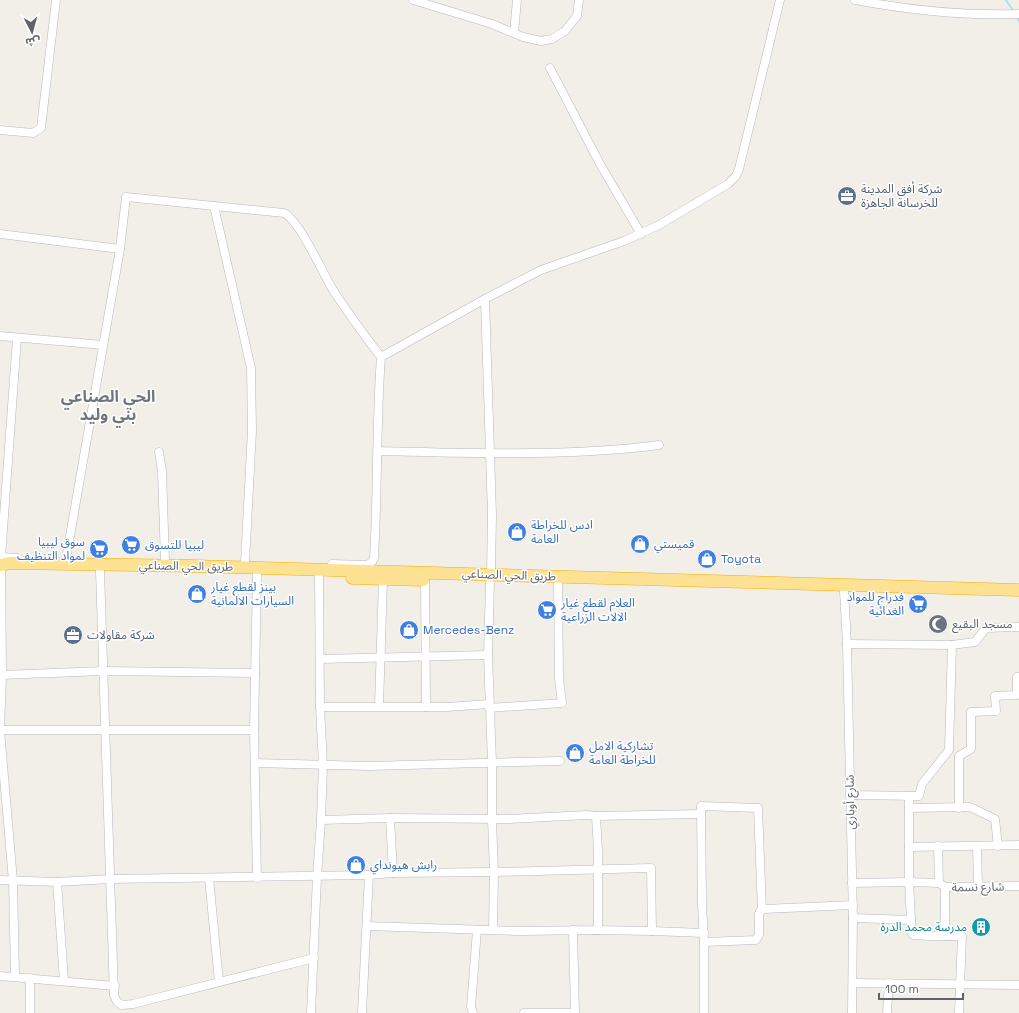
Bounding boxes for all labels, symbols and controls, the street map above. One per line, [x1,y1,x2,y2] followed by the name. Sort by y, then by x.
[12,12,52,52] north arrow
[25,34,41,50] text: ش
[861,181,942,211] place label: شركة أفق المدينة للخرسانة الجاهزة
[836,185,858,207] office icon: شركة أفق المدينة للخرسانة الجاهزة
[61,386,155,428] district label: الحي الصناعي بني وليد
[531,517,593,547] place label: ادس للخراطة العامة
[506,521,528,543] shop icon: ادس للخراطة العامة
[629,533,651,555] shop icon: قميستي
[17,534,85,564] place label: سوق ليبيا لمواد التنظيف
[120,534,142,556] supermarket icon: ليبيا للتسوق
[654,536,694,554] place label: قميستي
[145,537,204,553] place label: ليبيا للتسوق
[88,538,110,560] supermarket icon: سوق ليبيا لمواد التنظيف
[696,548,718,570] shop icon: Toyota
[721,551,761,567] place label: Toyota
[139,557,233,577] street label: طريق الحي الصناعي
[462,565,556,586] street label: طريق الحي الصناعي
[210,579,294,609] place label: بينز لقطع غيار السيارات الالمانية
[186,583,208,605] shop icon: بينز لقطع غيار السيارات الالمانية
[847,589,904,619] place label: فدراج للمواد الغدائية
[907,593,929,615] supermarket icon: فدراج للمواد الغدائية
[560,595,635,625] place label: العلام لقطع غيار الالات الزراعية
[536,599,558,621] supermarket icon: العلام لقطع غيار الالات الزراعية
[927,613,949,635] mosque icon: مسجد البقيع
[952,616,1013,633] place label: مسجد البقيع
[398,619,420,641] shop icon: Mercedes-Benz
[423,622,514,638] place label: Mercedes-Benz
[62,624,84,646] office icon: شركة مقاولات
[87,627,155,643] place label: شركة مقاولات
[589,738,656,768] place label: تشاركية الامل للخراطة العامة
[564,742,586,764] shop icon: تشاركية الامل للخراطة العامة
[842,774,860,830] street label: شارع أوباري
[345,854,367,876] shop icon: رابش هيونداي
[370,857,437,875] place label: رابش هيونداي
[952,879,1004,896] street label: شارع نسمة
[970,916,992,938] building icon: مدرسة محمد الدرة
[880,919,967,935] place label: مدرسة محمد الدرة
[879,975,963,1001] scale bar
[885,981,919,997] text: 100 m

